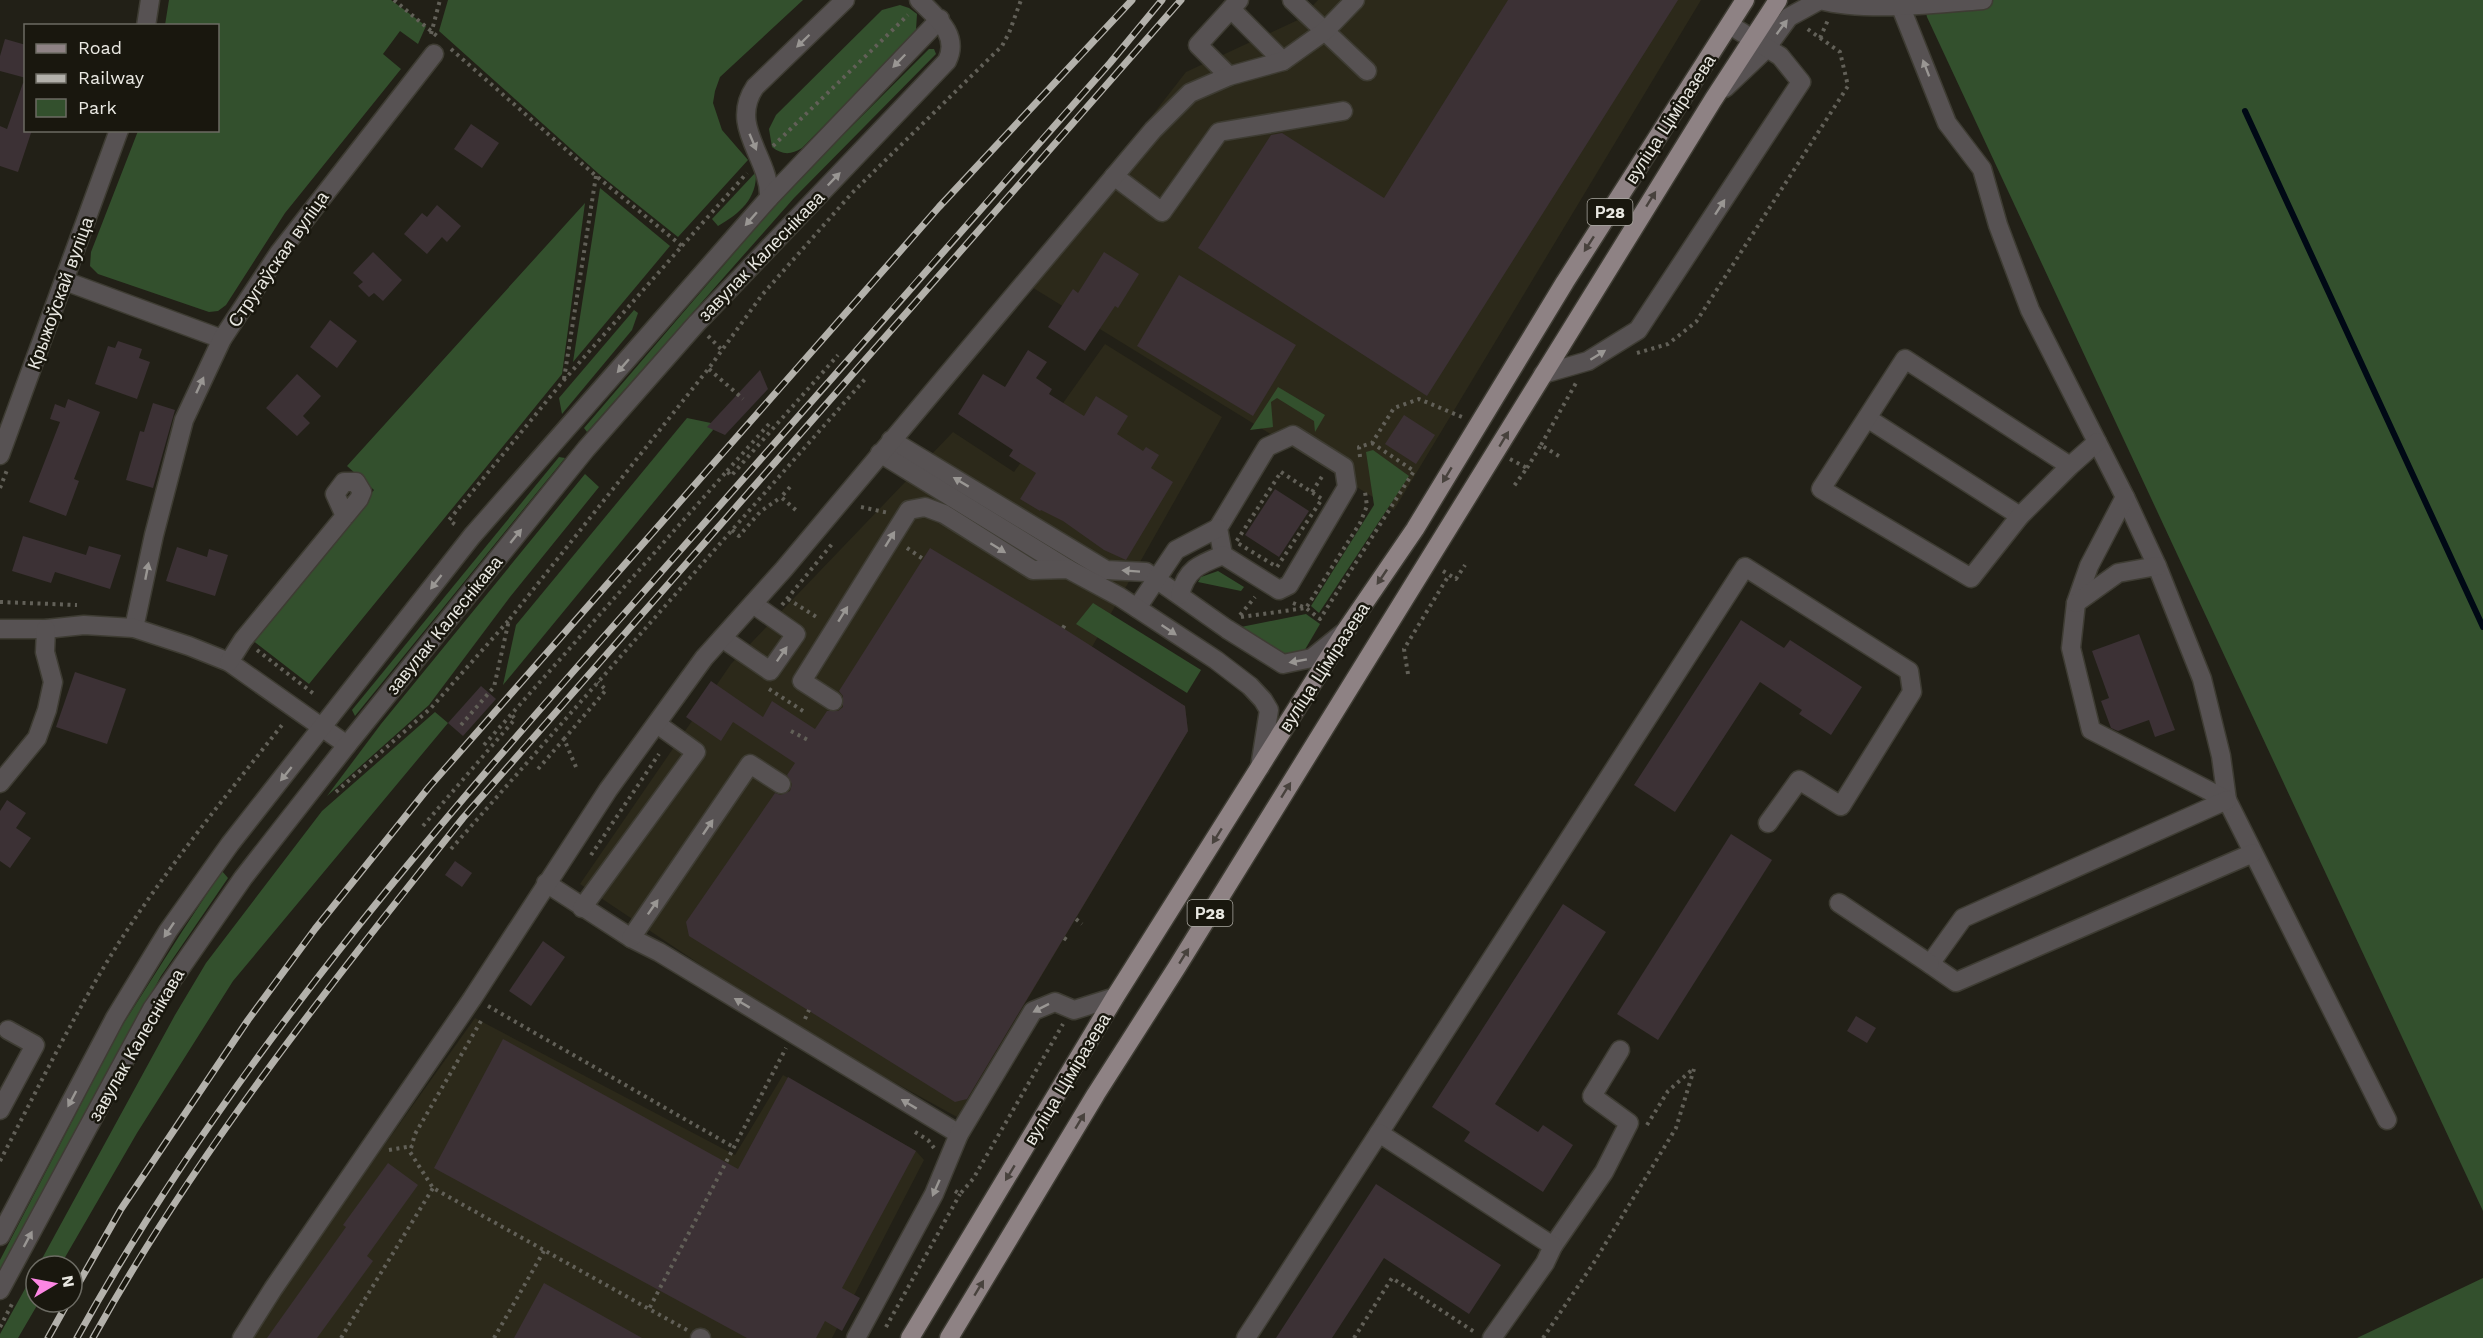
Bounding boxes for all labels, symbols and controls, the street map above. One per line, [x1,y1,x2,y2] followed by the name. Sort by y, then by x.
[1775,19,1787,34] one-way arrow
[24,24,219,132] legend
[795,34,810,48] one-way arrow
[78,37,122,58] text: Road
[1620,50,1720,187] street label: вуліца Ціміразева
[893,54,907,68] one-way arrow
[1921,59,1931,77] one-way arrow
[78,67,145,88] text: Railway
[78,97,117,118] text: Park
[748,134,758,152] one-way arrow
[826,173,840,187] one-way arrow
[223,186,333,331] street label: Стругаўская вуліца
[694,186,829,325] street label: завулак Калеснікава
[1646,191,1657,207] one-way arrow
[1714,198,1725,215] one-way arrow
[1588,199,1632,225] road number: Р28
[745,211,758,226] one-way arrow
[23,213,98,372] street label: Крыжоўскай вуліца
[1584,236,1595,252] one-way arrow
[1590,350,1606,361] one-way arrow
[617,358,630,373] one-way arrow
[196,376,205,393] one-way arrow
[1498,430,1509,447] one-way arrow
[1441,467,1452,483] one-way arrow
[953,477,969,488] one-way arrow
[509,528,522,544] one-way arrow
[884,531,895,547] one-way arrow
[990,543,1006,554] one-way arrow
[382,551,507,699] street label: завулак Калеснікава
[143,562,152,581] one-way arrow
[1122,567,1141,576] one-way arrow
[1377,569,1388,585] one-way arrow
[431,575,443,590] one-way arrow
[1274,598,1374,735] street label: вуліца Ціміразева
[838,606,849,622] one-way arrow
[1161,624,1177,635] one-way arrow
[776,646,787,662] one-way arrow
[1288,657,1307,666] one-way arrow
[280,766,293,782] one-way arrow
[1281,782,1292,798] one-way arrow
[702,819,714,835] one-way arrow
[1212,828,1223,844] one-way arrow
[647,899,659,915] one-way arrow
[1188,900,1232,926] road number: Р28
[164,922,175,938] one-way arrow
[1178,948,1189,964] one-way arrow
[84,964,189,1125] street label: завулак Калеснікава
[734,997,750,1008] one-way arrow
[1032,1003,1049,1013] one-way arrow
[1019,1009,1115,1149] street label: вуліца Ціміразева
[67,1091,77,1108] one-way arrow
[901,1098,917,1109] one-way arrow
[1074,1113,1085,1129] one-way arrow
[1005,1165,1016,1181] one-way arrow
[931,1180,941,1198] one-way arrow
[23,1230,33,1247] one-way arrow
[24,1254,84,1314] north arrow
[58,1274,79,1289] text: N
[974,1280,985,1296] one-way arrow

